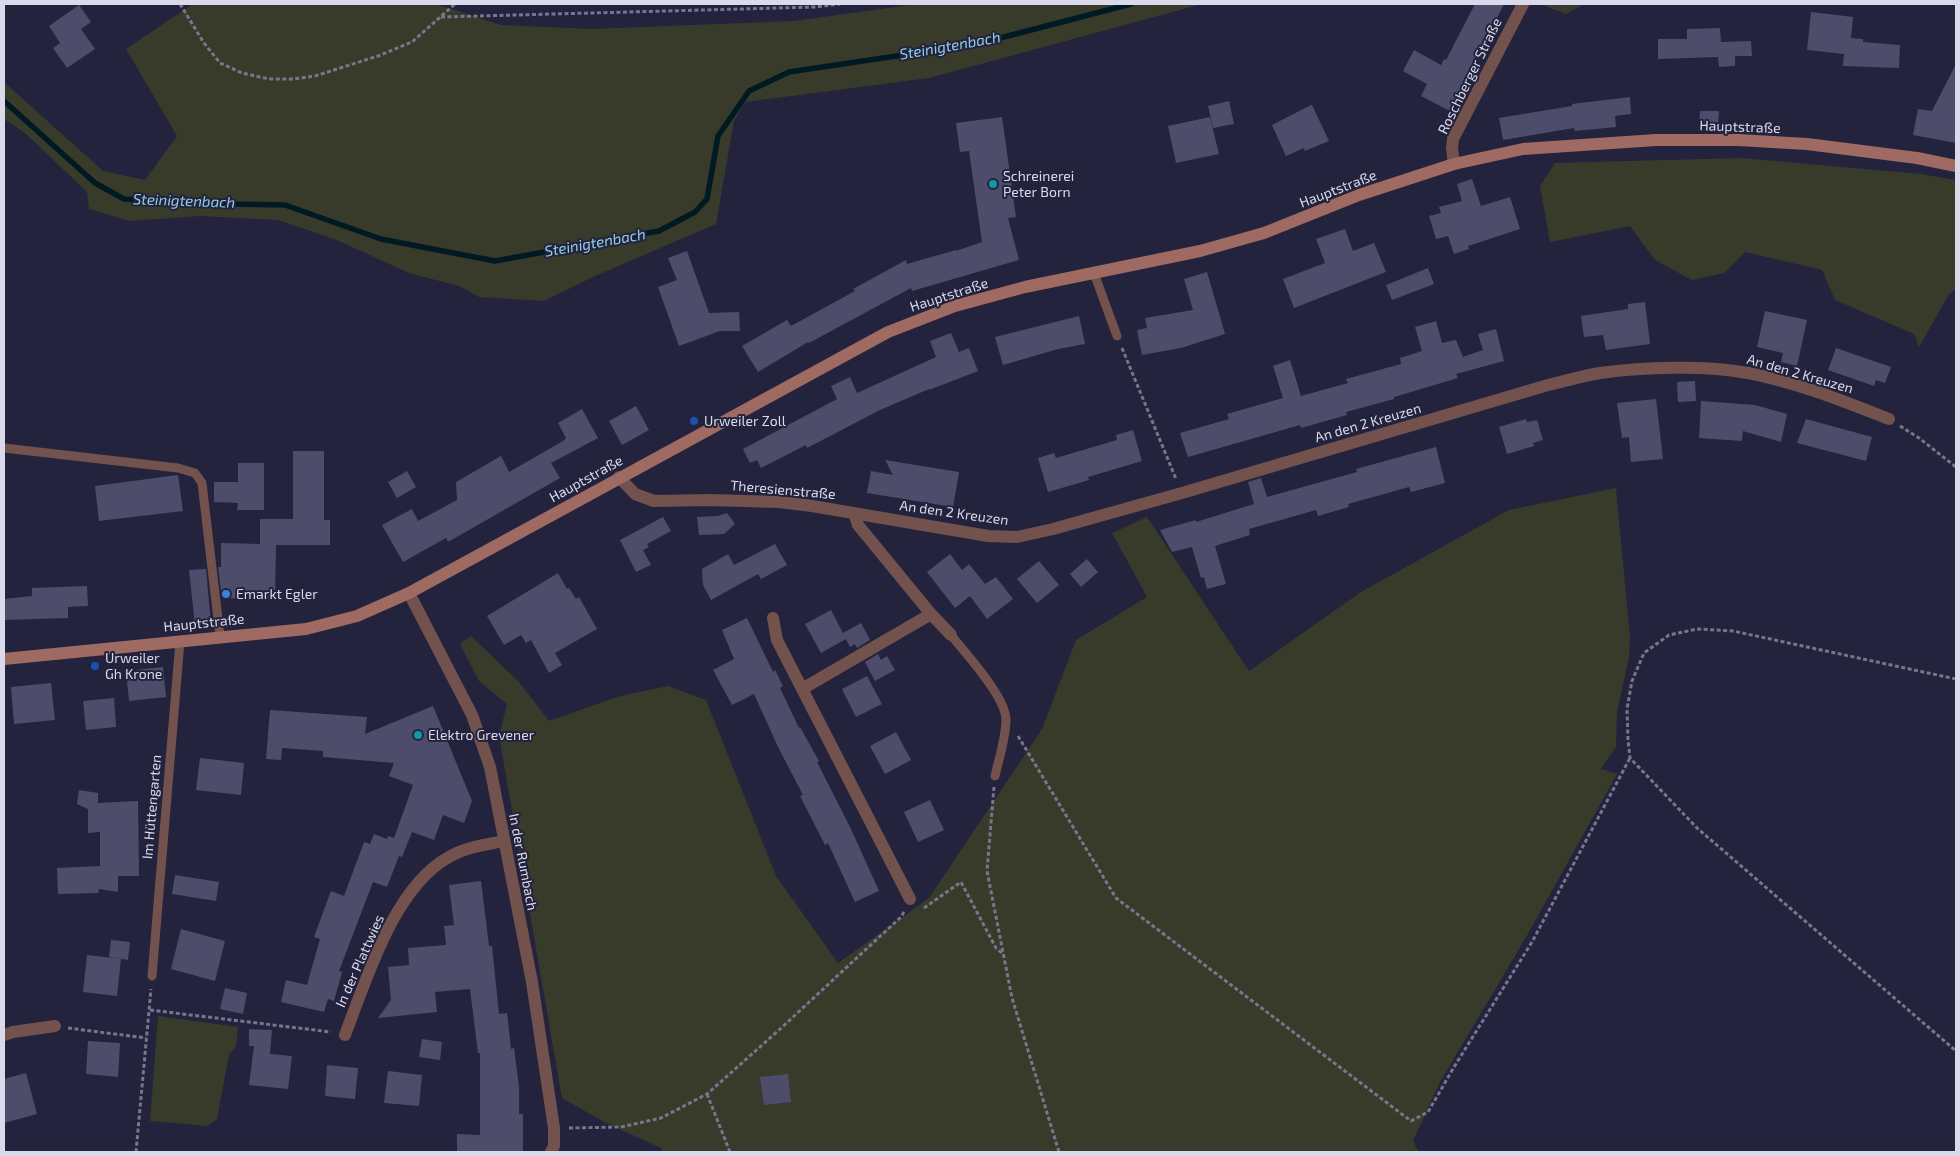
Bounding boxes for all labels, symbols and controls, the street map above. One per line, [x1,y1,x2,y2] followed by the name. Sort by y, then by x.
[1435,15,1505,137] street label: Roschberger Straße
[898,28,1002,64] water label: Steinigtenbach
[1699,117,1781,137] street label: Hauptstraße
[1297,167,1379,211] street label: Hauptstraße
[1003,168,1074,200] place label: Schreinerei Peter Born
[987,178,999,190] marker: Schreinerei Peter Born
[133,190,235,212] water label: Steinigtenbach
[543,225,647,261] water label: Steinigtenbach
[908,274,990,316] street label: Hauptstraße
[1745,351,1855,397] street label: An den 2 Kreuzen
[1313,400,1423,446] street label: An den 2 Kreuzen
[704,413,786,429] place label: Urweiler Zoll
[688,415,700,427] marker: Urweiler Zoll
[546,452,626,506] street label: Hauptstraße
[730,477,836,503] street label: Theresienstraße
[898,497,1010,529] street label: An den 2 Kreuzen
[236,586,318,602] place label: Emarkt Egler
[220,588,232,600] marker: Emarkt Egler
[163,610,245,636] street label: Hauptstraße
[105,650,162,682] place label: Urweiler Gh Krone
[89,660,101,672] marker: Urweiler Gh Krone
[428,727,534,743] place label: Elektro Grevener
[412,729,424,741] marker: Elektro Grevener
[139,754,165,860] street label: Im Hüttengarten
[505,812,541,912] street label: In der Rumbach
[332,912,388,1010] street label: In der Plattwies

